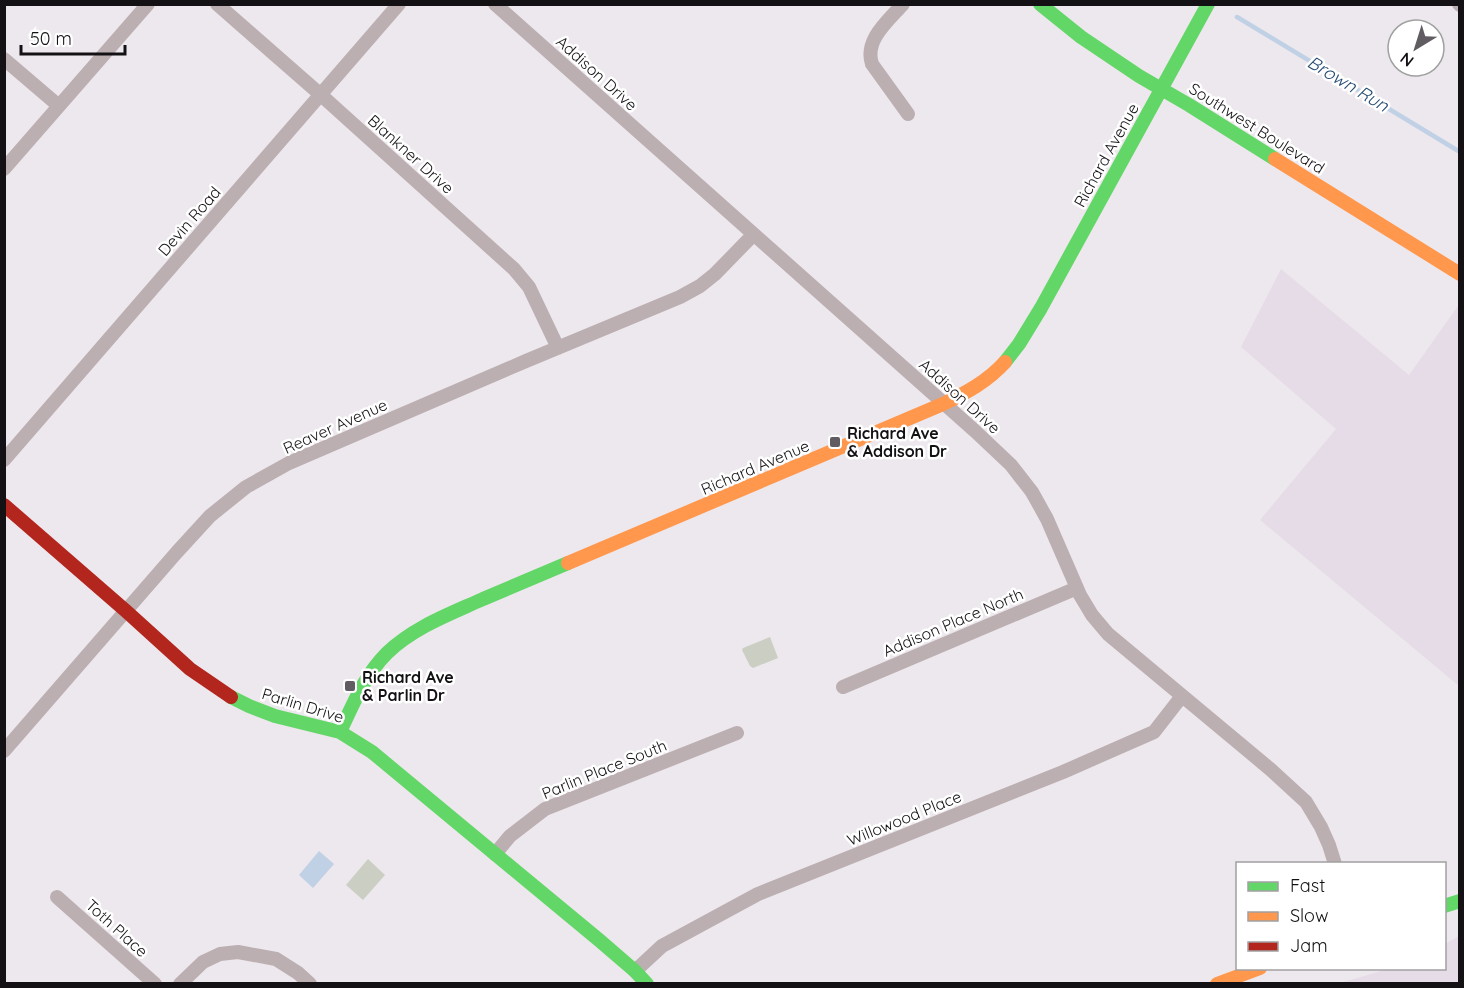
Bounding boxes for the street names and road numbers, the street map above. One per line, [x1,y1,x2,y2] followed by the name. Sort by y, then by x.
[552,31,642,115] street label: Addison Drive
[1186,78,1328,178] street label: Southwest Boulevard
[1069,100,1143,210] street label: Richard Avenue
[364,110,458,198] street label: Blankner Drive
[153,182,225,260] street label: Devin Road
[915,354,1005,438] street label: Addison Drive
[280,394,390,458] street label: Reaver Avenue
[698,435,812,499] street label: Richard Avenue
[880,583,1026,661] street label: Addison Place North
[260,683,346,727] street label: Parlin Drive
[539,735,669,803] street label: Parlin Place South
[844,786,964,850] street label: Willowood Place
[82,895,152,961] street label: Toth Place

